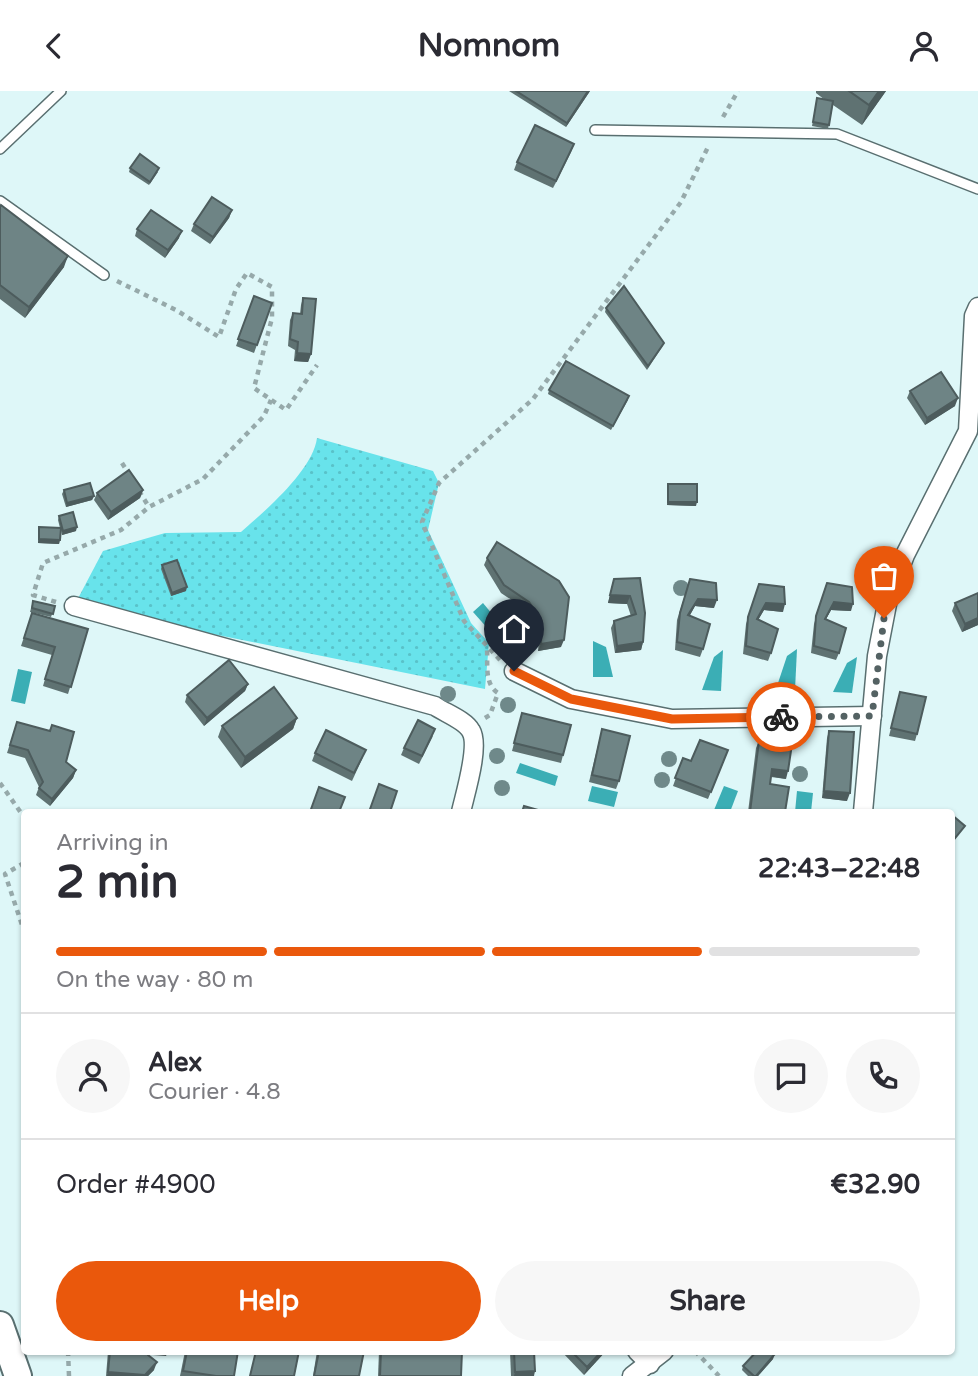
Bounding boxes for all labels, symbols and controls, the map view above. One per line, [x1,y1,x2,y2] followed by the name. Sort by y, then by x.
[35,27,73,65] icon: back
[418,27,560,65] text: Nomnom
[905,27,943,65] icon: person
[854,546,914,618] pin
[865,557,903,595] icon: bag
[484,599,544,671] pin
[495,610,533,648] icon: home
[746,682,816,752] courier
[762,698,800,736] icon: bike
[56,829,169,857] text: Arriving in
[758,853,920,884] text: 22:43–22:48
[56,855,179,910] text: 2 min
[56,966,253,994] text: On the way · 80 m
[56,1039,130,1113] button: person
[754,1039,828,1113] button: chat
[846,1039,920,1113] button: phone
[148,1047,202,1078] text: Alex
[148,1078,281,1106] text: Courier · 4.8
[56,1169,216,1200] text: Order #4900
[830,1169,920,1200] text: €32.90
[56,1261,481,1341] button: Help
[495,1261,920,1341] button: Share

